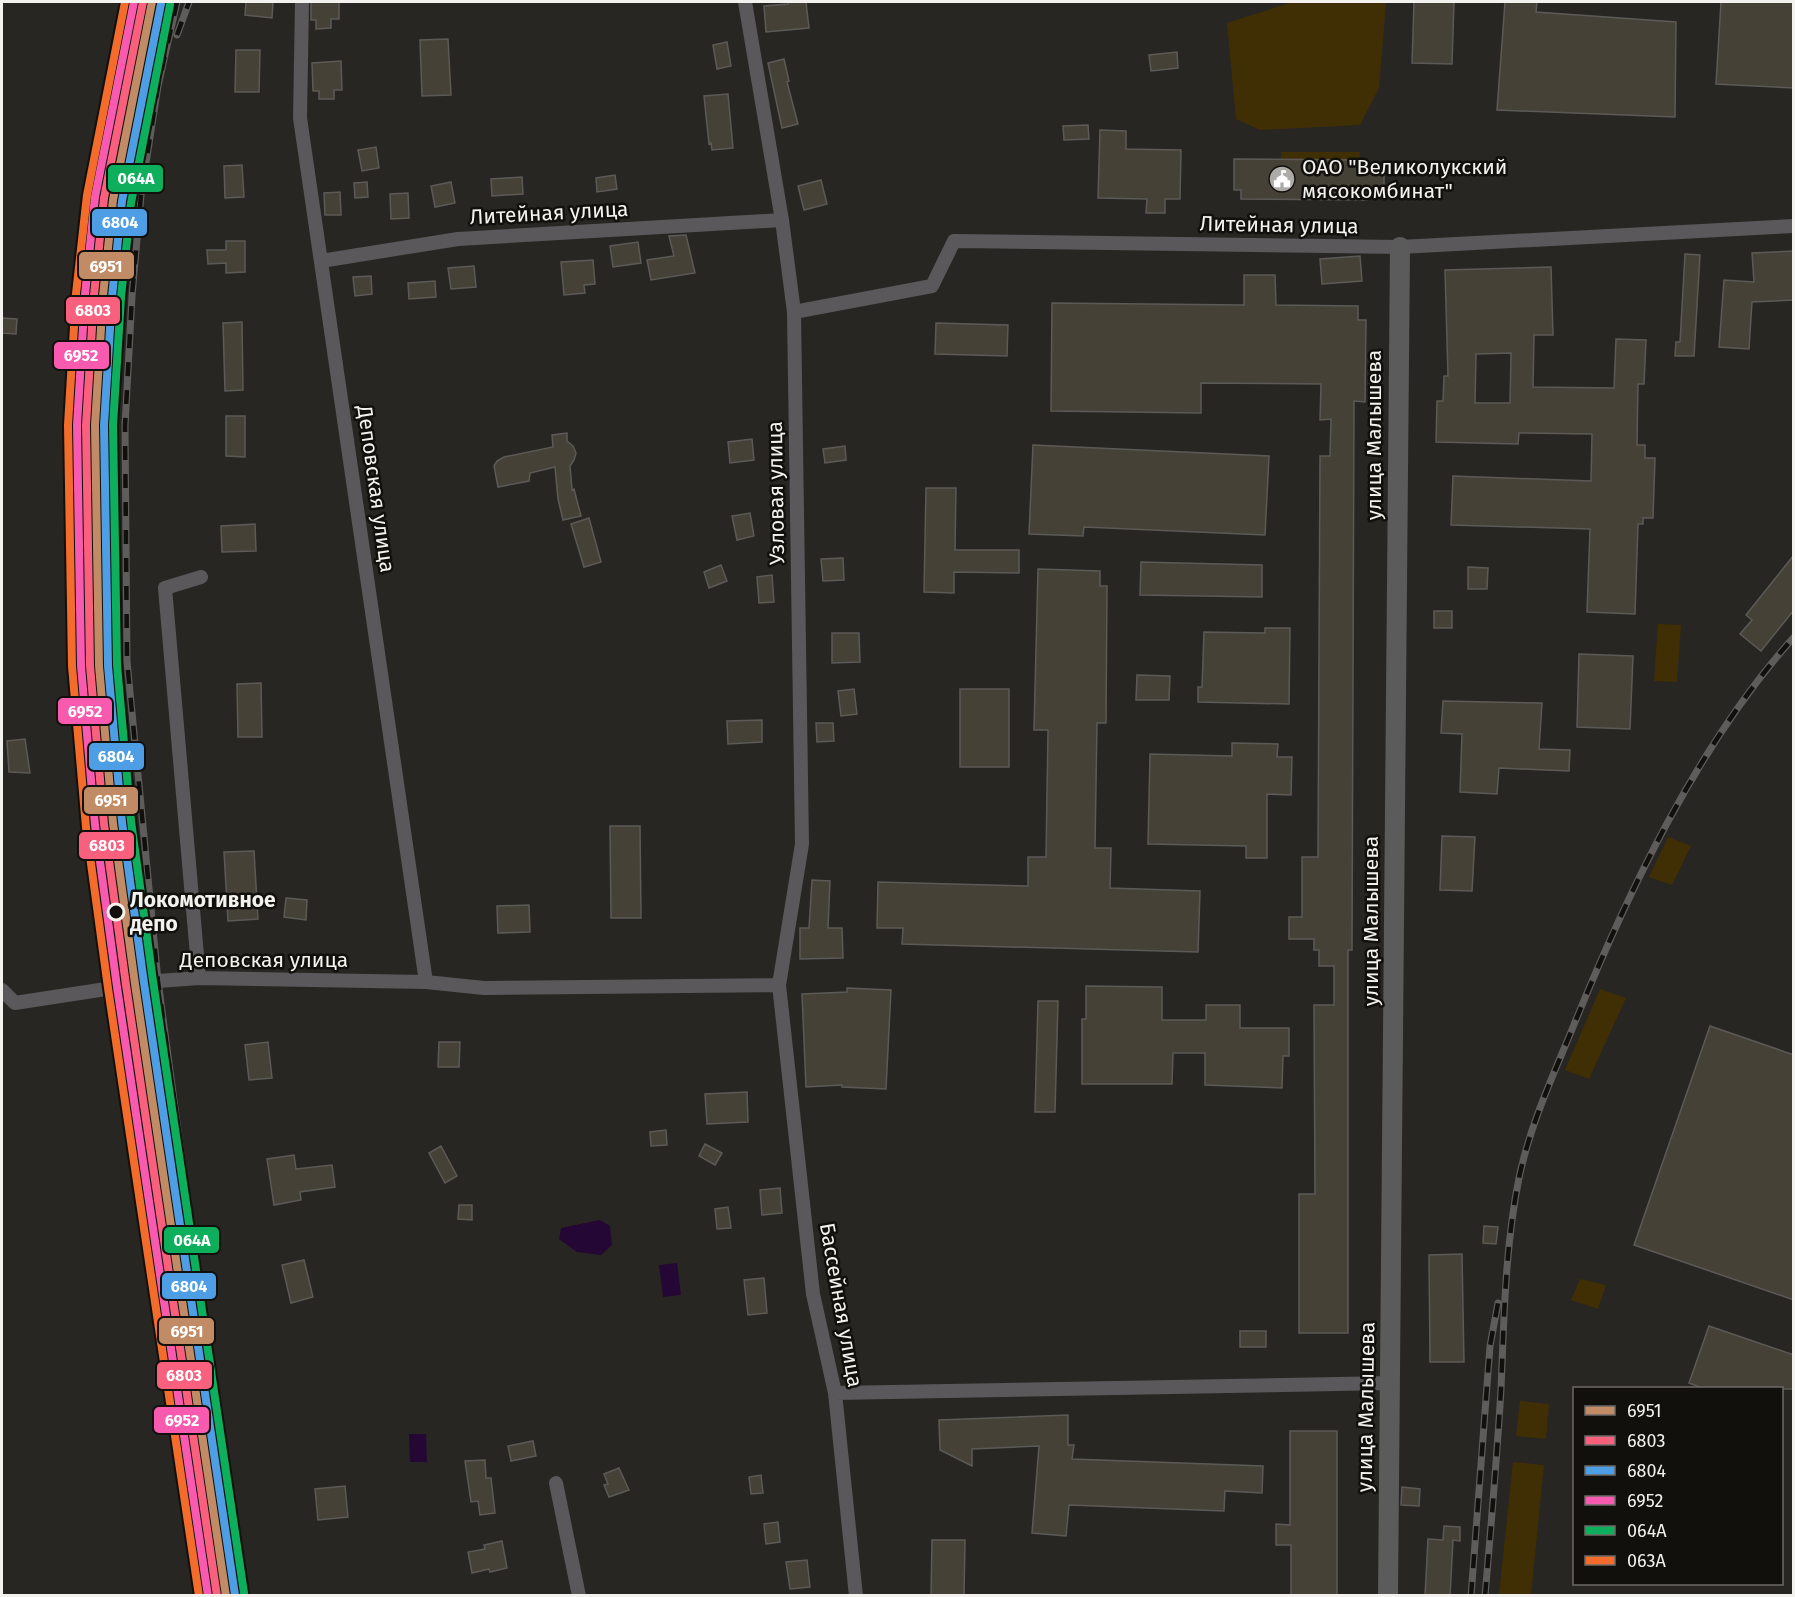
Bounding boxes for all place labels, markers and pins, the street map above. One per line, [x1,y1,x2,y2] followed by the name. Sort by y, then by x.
[1302,154,1507,204] place label: ОАО "Великолукский мясокомбинат"
[1267,164,1297,194] public building icon: ОАО "Великолукский мясокомбинат"
[130,887,276,937] place label: Локомотивное депо
[107,903,125,921] marker: Локомотивное депо

